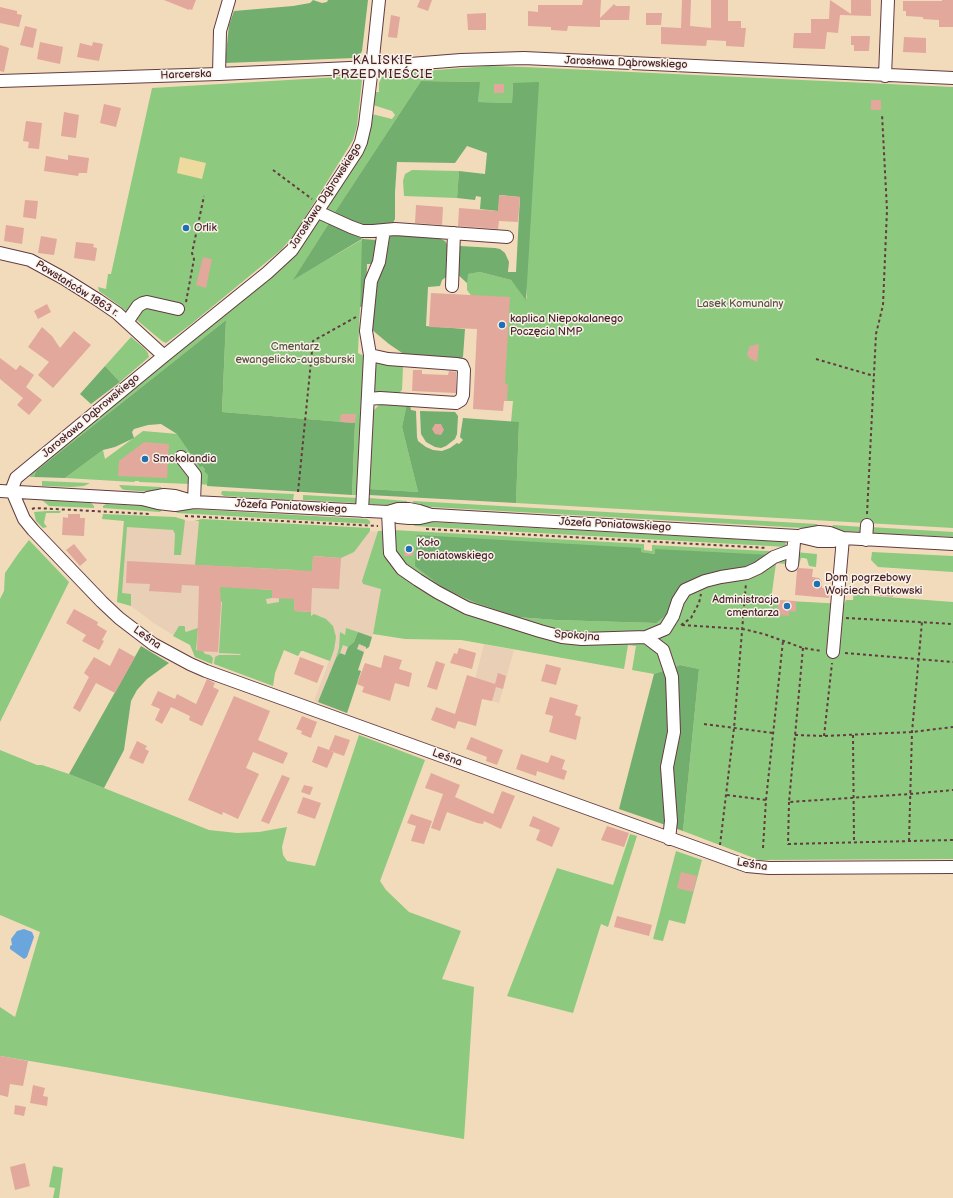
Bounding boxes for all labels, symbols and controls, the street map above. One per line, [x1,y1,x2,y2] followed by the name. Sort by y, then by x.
[332,54,434,82] district label: KALISKIE PRZEDMIEŚCIE
[564,54,688,72] street label: Jarosława Dąbrowskiego
[160,68,212,82] street label: Harcerska
[287,141,365,251] street label: Jarosława Dąbrowskiego
[194,221,217,235] place label: Orlik
[181,223,191,233] marker: Orlik
[33,258,121,320] street label: Powstańców 1863 r.
[697,297,783,311] park label: Lasek Komunalny
[510,312,623,338] place label: kaplica Niepokalanego Poczęcia NMP
[497,320,507,330] marker: kaplica Niepokalanego Poczęcia NMP
[235,340,355,366] park label: Cmentarz ewangelicko-augsburski
[39,371,143,461] street label: Jarosława Dąbrowskiego
[153,452,216,466] place label: Smokolandia
[140,454,150,464] marker: Smokolandia
[235,497,347,517] street label: Józefa Poniatowskiego
[559,515,671,535] street label: Józefa Poniatowskiego
[417,536,494,562] place label: Koło Poniatowskiego
[404,544,414,554] marker: Koło Poniatowskiego
[825,571,922,597] place label: Dom pogrzebowy Wojciech Rutkowski
[812,579,822,589] marker: Dom pogrzebowy Wojciech Rutkowski
[712,593,779,619] place label: Administracja cmentarza
[782,601,792,611] marker: Administracja cmentarza
[130,624,164,652] street label: Leśna
[554,628,600,644] street label: Spokojna
[430,746,464,770] street label: Leśna
[736,856,768,874] street label: Leśna

